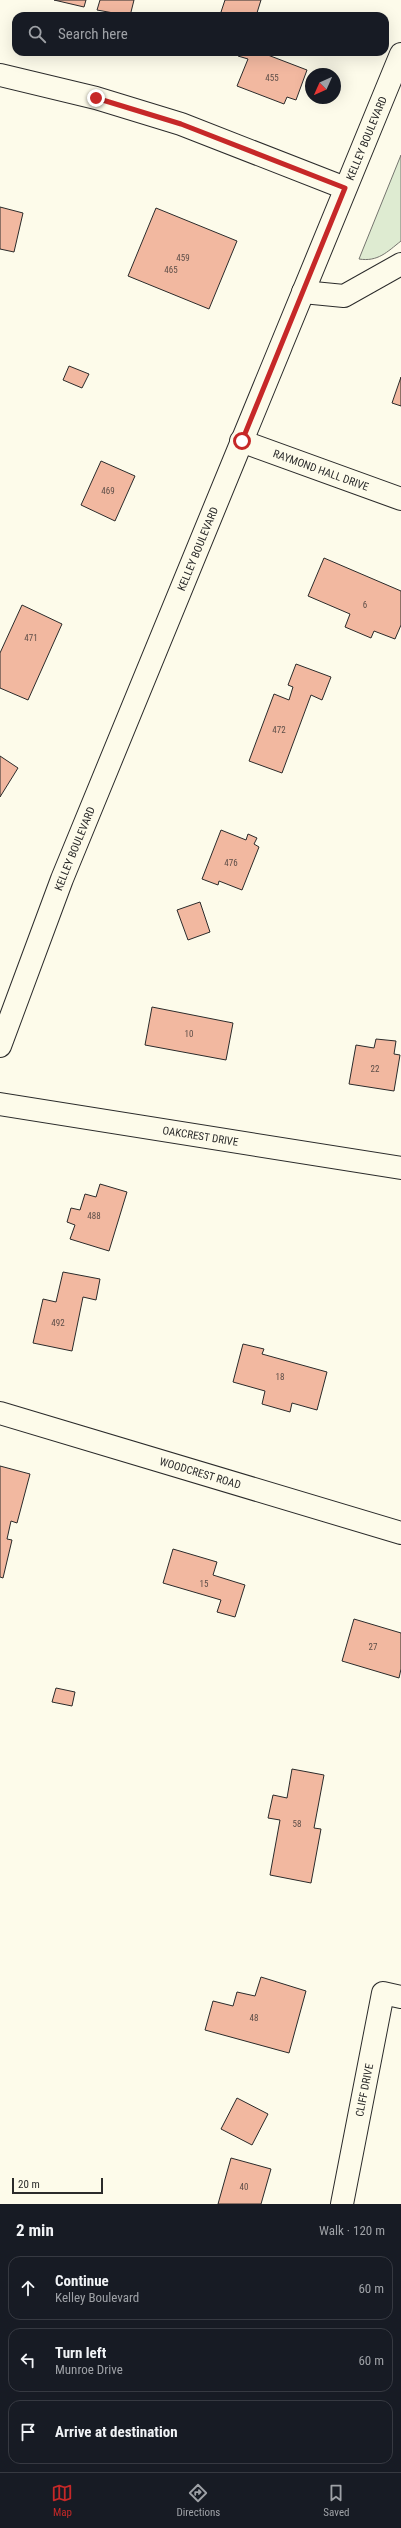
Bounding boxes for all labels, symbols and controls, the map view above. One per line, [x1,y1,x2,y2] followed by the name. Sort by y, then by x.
[12,12,389,56] search box
[26,23,48,45] icon: search
[58,25,128,43] text: Search here
[305,68,341,104] north arrow
[265,73,279,83] house number: 455
[87,89,105,107] route end
[343,94,389,182] street label: KELLEY BOULEVARD
[176,253,190,263] house number: 459
[164,265,178,275] house number: 465
[233,432,251,450] route start
[271,447,371,493] street label: RAYMOND HALL DRIVE
[101,486,115,496] house number: 469
[175,505,221,593] street label: KELLEY BOULEVARD
[363,600,367,610] house number: 6
[24,633,38,643] house number: 471
[272,725,286,735] house number: 472
[52,805,98,892] street label: KELLEY BOULEVARD
[224,858,238,868] house number: 476
[185,1029,193,1039] house number: 10
[371,1064,380,1074] house number: 22
[162,1124,240,1149] street label: OAKCREST DRIVE
[87,1211,101,1221] house number: 488
[51,1318,65,1328] house number: 492
[276,1372,284,1382] house number: 18
[158,1455,242,1491] street label: WOODCREST ROAD
[200,1579,209,1589] house number: 15
[369,1642,378,1652] house number: 27
[293,1819,301,1829] house number: 58
[250,2013,258,2023] house number: 48
[353,2062,376,2118] street label: CLIFF DRIVE
[12,2176,103,2195] scale bar
[18,2178,40,2191] text: 20 m
[240,2182,248,2192] house number: 40
[16,2220,54,2240] text: 2 min
[319,2223,385,2238] text: Walk · 120 m
[55,2272,109,2290] text: Continue
[17,2277,39,2299] icon: ahead
[358,2281,384,2296] text: 60 m
[55,2290,139,2305] text: Kelley Boulevard
[55,2344,106,2362] text: Turn left
[17,2349,39,2371] icon: left
[358,2353,384,2368] text: 60 m
[55,2362,123,2377] text: Munroe Drive
[17,2421,39,2443] icon: arrive
[55,2423,178,2441] text: Arrive at destination
[51,2482,73,2519] tab: Map
[176,2482,220,2519] tab: Directions
[323,2482,350,2519] tab: Saved

